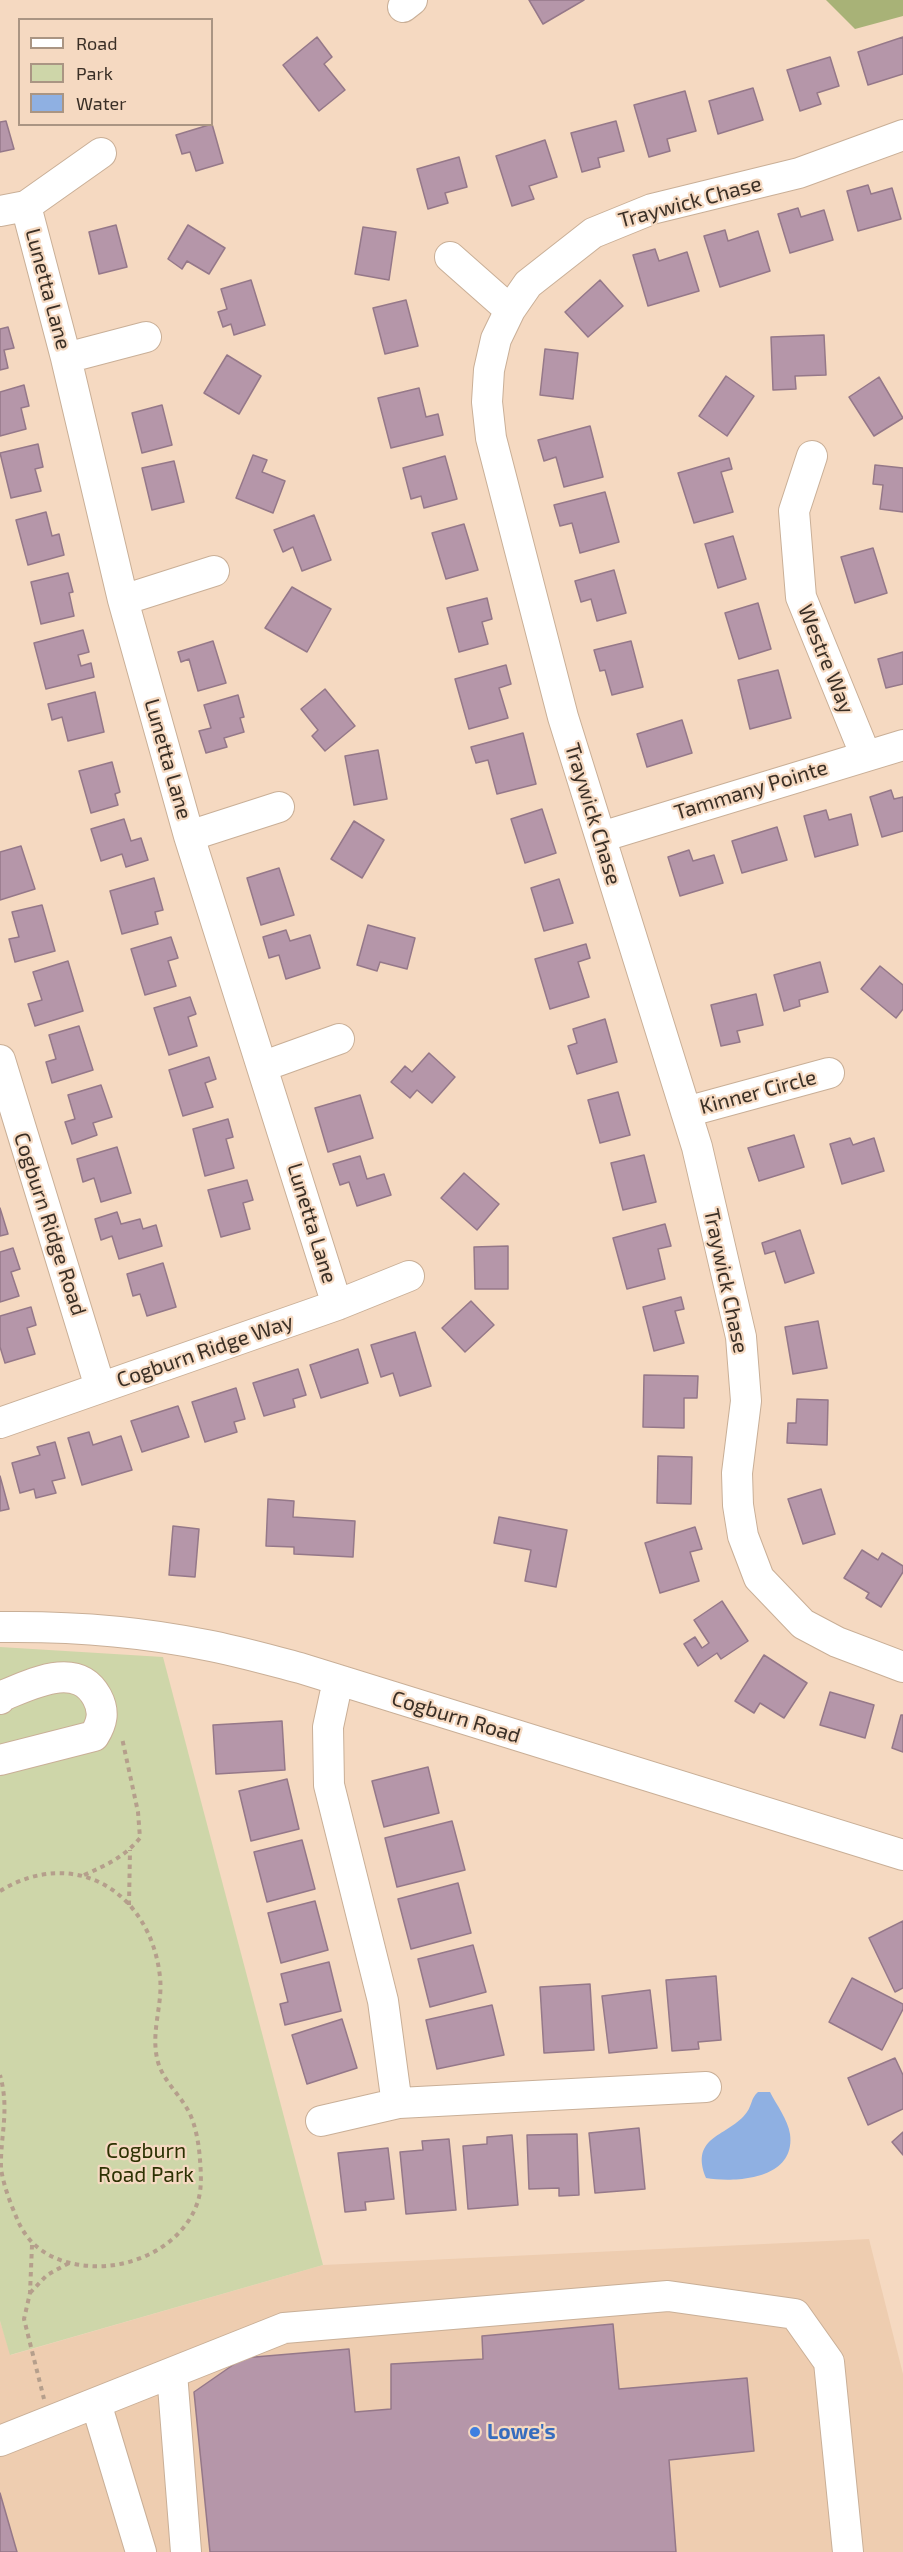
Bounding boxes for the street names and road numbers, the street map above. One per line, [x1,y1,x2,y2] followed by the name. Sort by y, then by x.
[616,171,764,233] street label: Traywick Chase
[20,226,76,352] street label: Lunetta Lane
[793,601,859,717] street label: Westre Way
[139,696,197,822] street label: Lunetta Lane
[559,740,627,888] street label: Traywick Chase
[671,755,831,825] street label: Tammany Pointe
[697,1064,819,1120] street label: Kinner Circle
[8,1129,92,1319] street label: Cogburn Ridge Road
[282,1160,342,1286] street label: Lunetta Lane
[698,1206,754,1356] street label: Traywick Chase
[113,1309,297,1393] street label: Cogburn Ridge Way
[389,1685,523,1749] street label: Cogburn Road

